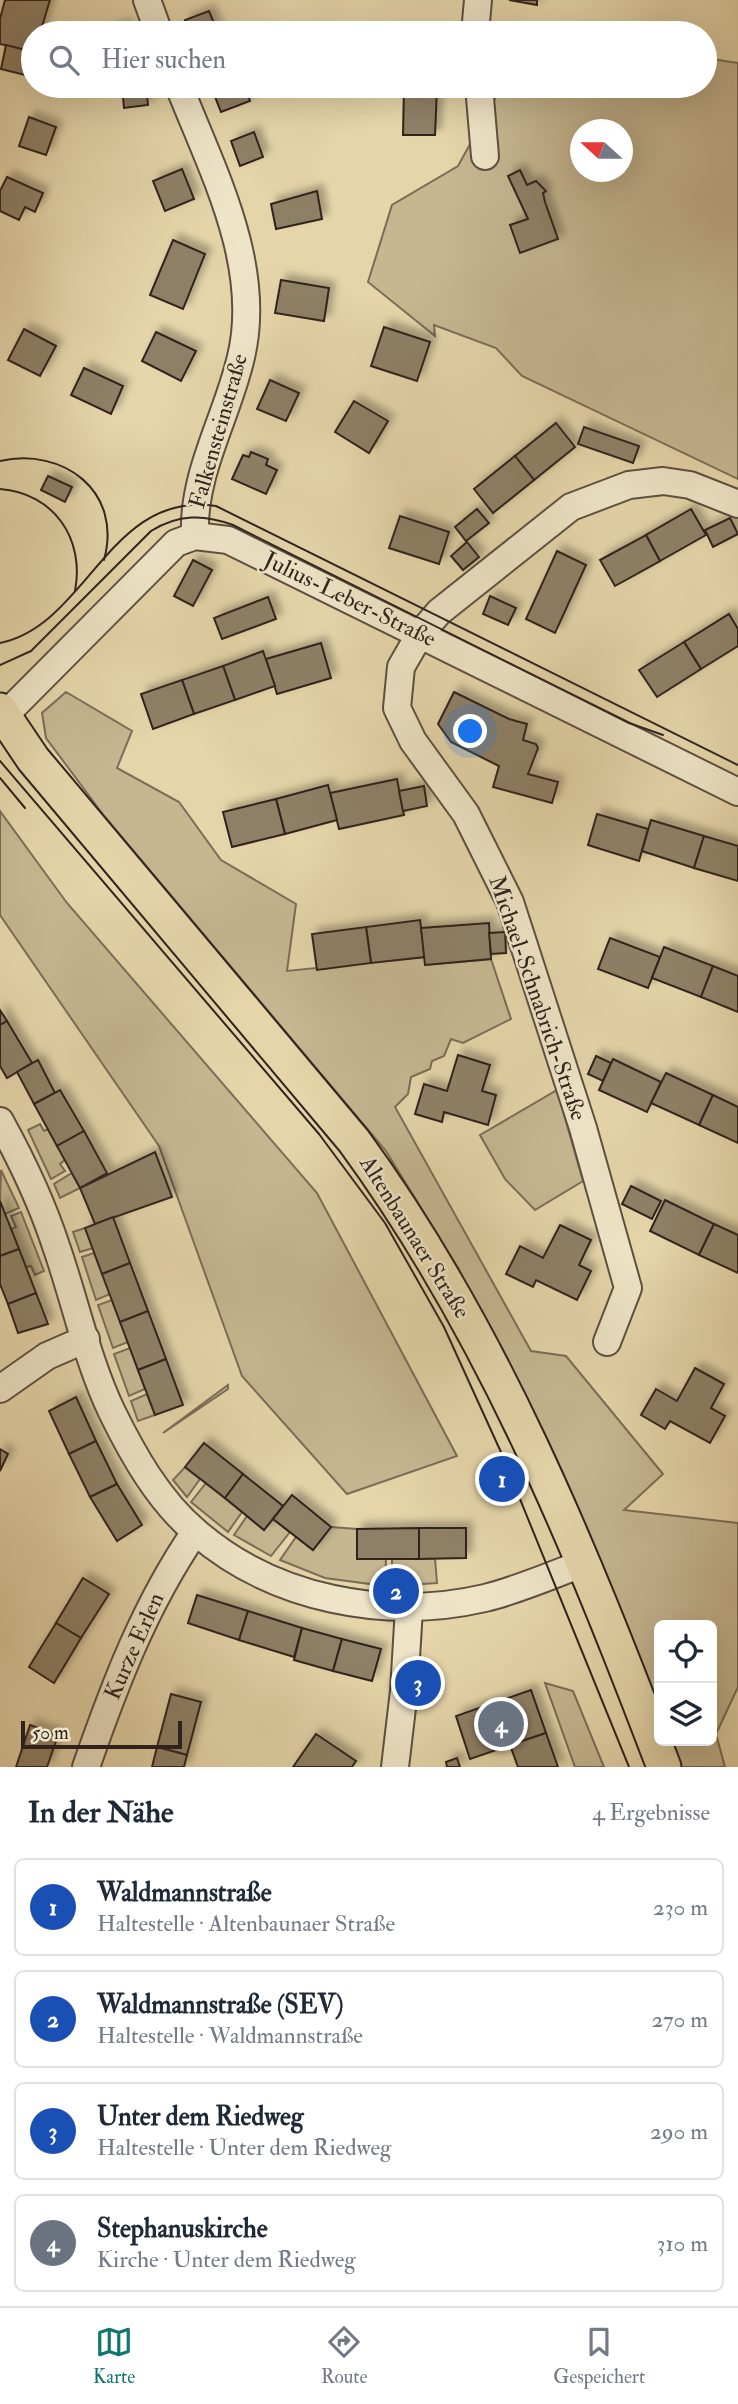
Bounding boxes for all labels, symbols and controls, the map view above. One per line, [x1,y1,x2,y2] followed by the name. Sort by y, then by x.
[21,21,717,98] search box
[45,41,83,79] icon: search
[101,44,226,76] text: Hier suchen
[570,119,633,182] north arrow
[182,350,254,512] street label: Falkensteinstraße
[258,544,441,653] street label: Julius-Leber-Straße
[453,714,487,748] your location
[482,872,594,1125] street label: Michael-Schnabrich-Straße
[353,1149,477,1324] street label: Altenbaunaer Straße
[479,1453,525,1505] pin: 1
[373,1565,419,1617] pin: 2
[98,1588,170,1704] street label: Kurze Erlen
[654,1620,717,1746] map controls
[654,1620,717,1683] button: locate
[395,1657,441,1709] pin: 3
[654,1683,717,1746] button: layers
[478,1698,524,1750] pin: 4
[21,1718,182,1750] scale bar
[32,1721,69,1745] text: 50 m
[28,1794,173,1831] text: In der Nähe
[592,1798,710,1827] text: 4 Ergebnisse
[97,1877,272,1909] text: Waldmannstraße
[49,1893,57,1922] text: 1
[653,1893,708,1922] text: 230 m
[97,1909,395,1938] text: Haltestelle · Altenbaunaer Straße
[97,1989,344,2021] text: Waldmannstraße (SEV)
[47,2005,59,2034] text: 2
[651,2005,708,2034] text: 270 m
[97,2021,363,2050] text: Haltestelle · Waldmannstraße
[97,2101,304,2133] text: Unter dem Riedweg
[49,2117,57,2146] text: 3
[650,2117,708,2146] text: 290 m
[97,2133,391,2162] text: Haltestelle · Unter dem Riedweg
[97,2213,268,2245] text: Stephanuskirche
[47,2229,59,2258] text: 4
[657,2229,708,2258] text: 310 m
[97,2245,356,2274] text: Kirche · Unter dem Riedweg
[93,2323,135,2389] tab: Karte
[321,2323,367,2389] tab: Route
[553,2323,645,2389] tab: Gespeichert

